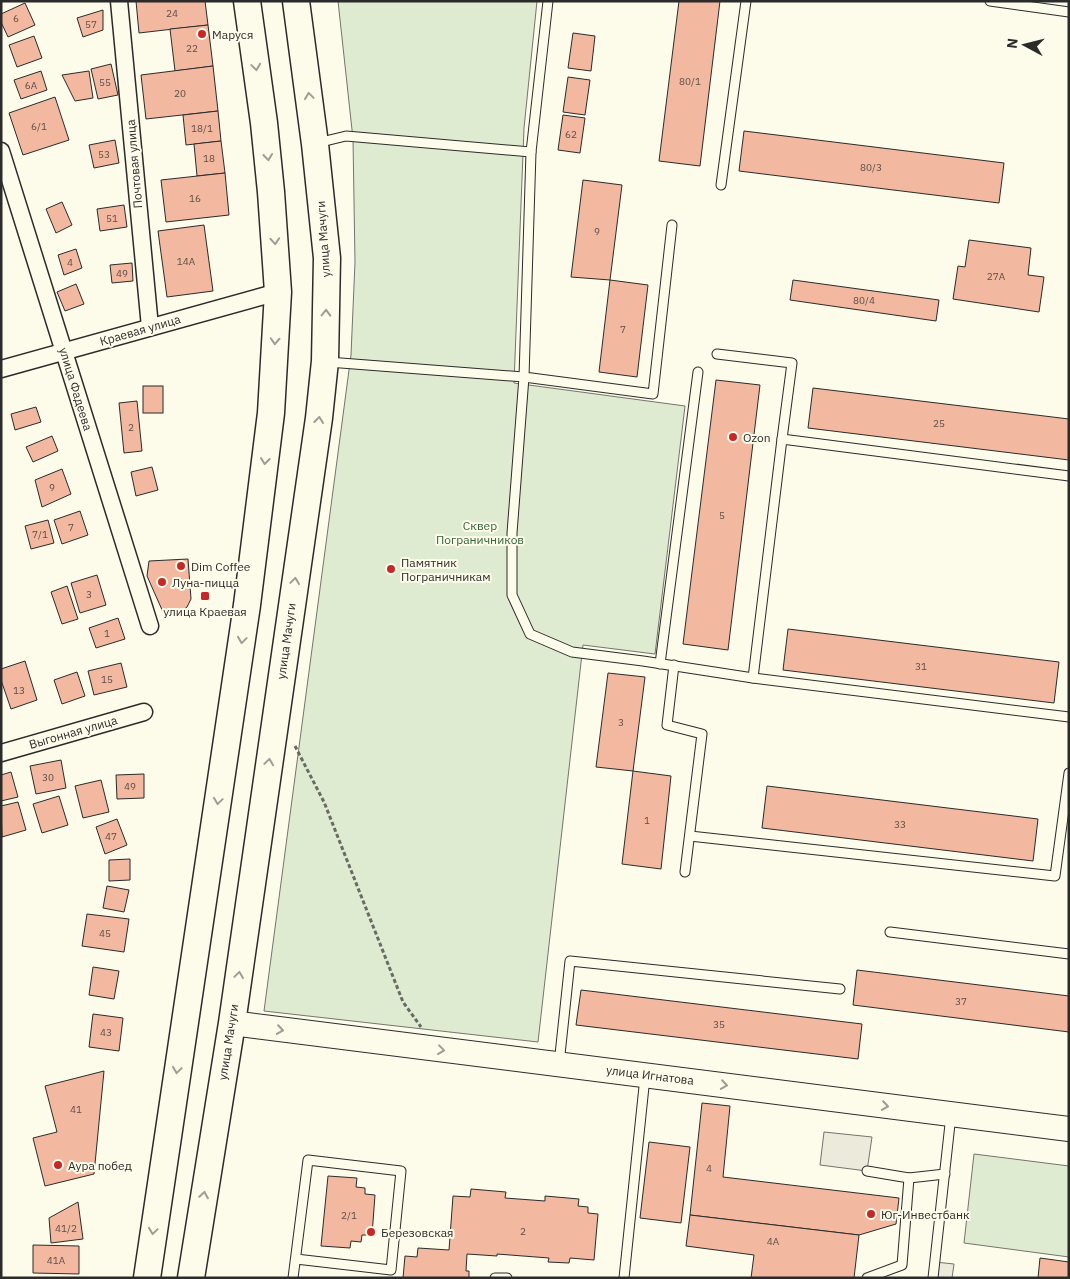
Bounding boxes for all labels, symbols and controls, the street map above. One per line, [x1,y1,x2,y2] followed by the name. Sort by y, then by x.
[166,7,178,20] house number: 24
[13,12,19,25] house number: 6
[85,18,97,31] house number: 57
[1000,20,1050,70] north arrow
[212,27,253,42] place label: Маруся
[196,28,208,40] marker: Маруся
[1003,37,1022,50] text: N
[186,42,198,55] house number: 22
[250,63,261,71] one-way arrow
[679,75,701,88] house number: 80/1
[99,76,111,89] house number: 55
[25,79,38,92] house number: 6А
[174,87,186,100] house number: 20
[304,91,314,100] one-way arrow
[123,118,145,209] street label: Почтовая улица
[31,120,47,133] house number: 6/1
[191,122,213,135] house number: 18/1
[565,128,577,141] house number: 62
[98,148,110,161] house number: 53
[203,152,215,165] house number: 18
[262,154,273,162] one-way arrow
[860,161,882,174] house number: 80/3
[189,192,201,205] house number: 16
[313,200,333,278] street label: улица Мачуги
[106,212,118,225] house number: 51
[594,225,600,238] house number: 9
[269,237,280,245] one-way arrow
[177,255,196,268] house number: 14А
[67,256,73,269] house number: 4
[116,267,128,280] house number: 49
[987,270,1006,283] house number: 27А
[853,294,875,307] house number: 80/4
[320,308,331,316] one-way arrow
[98,311,183,349] street label: Краевая улица
[620,323,626,336] house number: 7
[270,337,281,345] one-way arrow
[56,346,96,433] street label: улица Фадеева
[313,416,324,424] one-way arrow
[933,417,945,430] house number: 25
[128,421,134,434] house number: 2
[743,430,770,445] place label: Ozon
[727,431,739,443] marker: Ozon
[260,458,271,466] one-way arrow
[49,481,55,494] house number: 9
[719,509,725,522] house number: 5
[436,518,524,547] park label: Сквер Пограничников
[68,521,74,534] house number: 7
[32,528,48,541] house number: 7/1
[401,555,491,584] place label: Памятник Пограничникам
[191,559,251,574] place label: Dim Coffee
[175,560,187,572] marker: Dim Coffee
[385,563,397,575] marker: Памятник Пограничникам
[172,575,240,590] place label: Луна-пицца
[156,576,168,588] marker: Луна-пицца
[289,576,300,584] one-way arrow
[86,588,92,601] house number: 3
[199,590,211,602] marker: улица Краевая
[273,602,299,680] street label: улица Мачуги
[163,604,247,619] place label: улица Краевая
[104,627,110,640] house number: 1
[237,636,248,644] one-way arrow
[915,660,927,673] house number: 31
[101,673,113,686] house number: 15
[13,684,25,697] house number: 13
[27,712,119,752] street label: Выгонная улица
[618,716,624,729] house number: 3
[263,757,274,765] one-way arrow
[42,771,54,784] house number: 30
[124,780,136,793] house number: 49
[214,796,224,805] one-way arrow
[644,814,650,827] house number: 1
[894,818,906,831] house number: 33
[105,830,117,843] house number: 47
[99,927,111,940] house number: 45
[233,970,243,979] one-way arrow
[955,995,967,1008] house number: 37
[215,1003,241,1081] street label: улица Мачуги
[713,1018,725,1031] house number: 35
[276,1024,284,1035] one-way arrow
[100,1026,112,1039] house number: 43
[438,1044,446,1055] one-way arrow
[605,1062,695,1088] street label: улица Игнатова
[172,1067,183,1075] one-way arrow
[720,1079,728,1090] one-way arrow
[882,1100,890,1111] one-way arrow
[70,1103,82,1116] house number: 41
[68,1158,132,1173] place label: Аура побед
[52,1159,64,1171] marker: Аура побед
[706,1162,712,1175] house number: 4
[198,1191,209,1199] one-way arrow
[881,1207,970,1222] place label: Юг-Инвестбанк
[865,1208,877,1220] marker: Юг-Инвестбанк
[341,1209,357,1222] house number: 2/1
[55,1222,77,1235] house number: 41/2
[381,1225,454,1240] place label: Березовская
[520,1225,526,1238] house number: 2
[365,1226,377,1238] marker: Березовская
[149,1227,159,1236] one-way arrow
[767,1235,780,1248] house number: 4А
[47,1254,66,1267] house number: 41А

